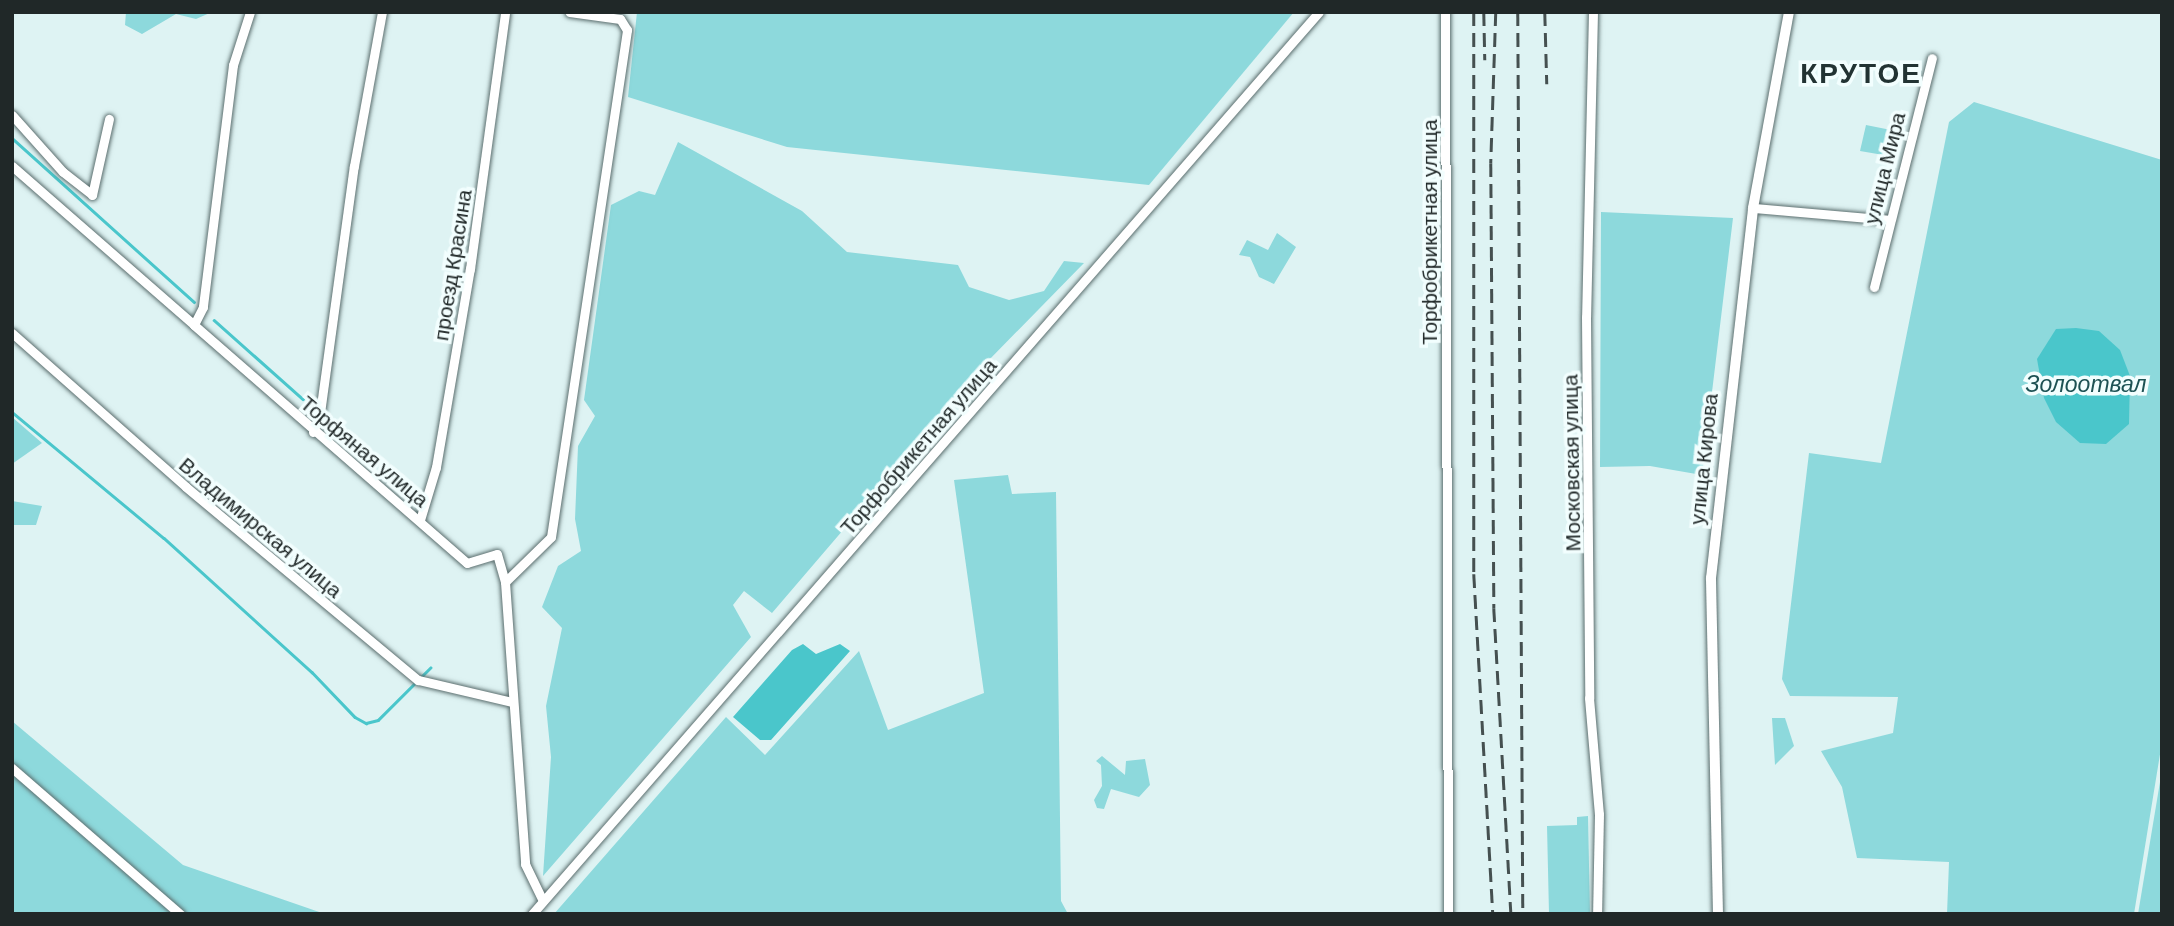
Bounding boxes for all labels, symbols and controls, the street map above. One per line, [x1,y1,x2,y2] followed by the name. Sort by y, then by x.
[1801,55,1921,89] district label: КРУТОЕ
[1858,109,1910,227] street label: улица Мира
[1416,119,1442,345] street label: Торфобрикетная улица
[428,188,476,342] street label: проезд Красина
[835,353,1001,539] street label: Торфобрикетная улица
[2025,369,2147,397] water label: Золоотвал
[1557,374,1585,552] street label: Московская улица
[296,390,434,512] street label: Торфяная улица
[1684,392,1722,526] street label: улица Кирова
[174,451,348,603] street label: Владимирская улица

